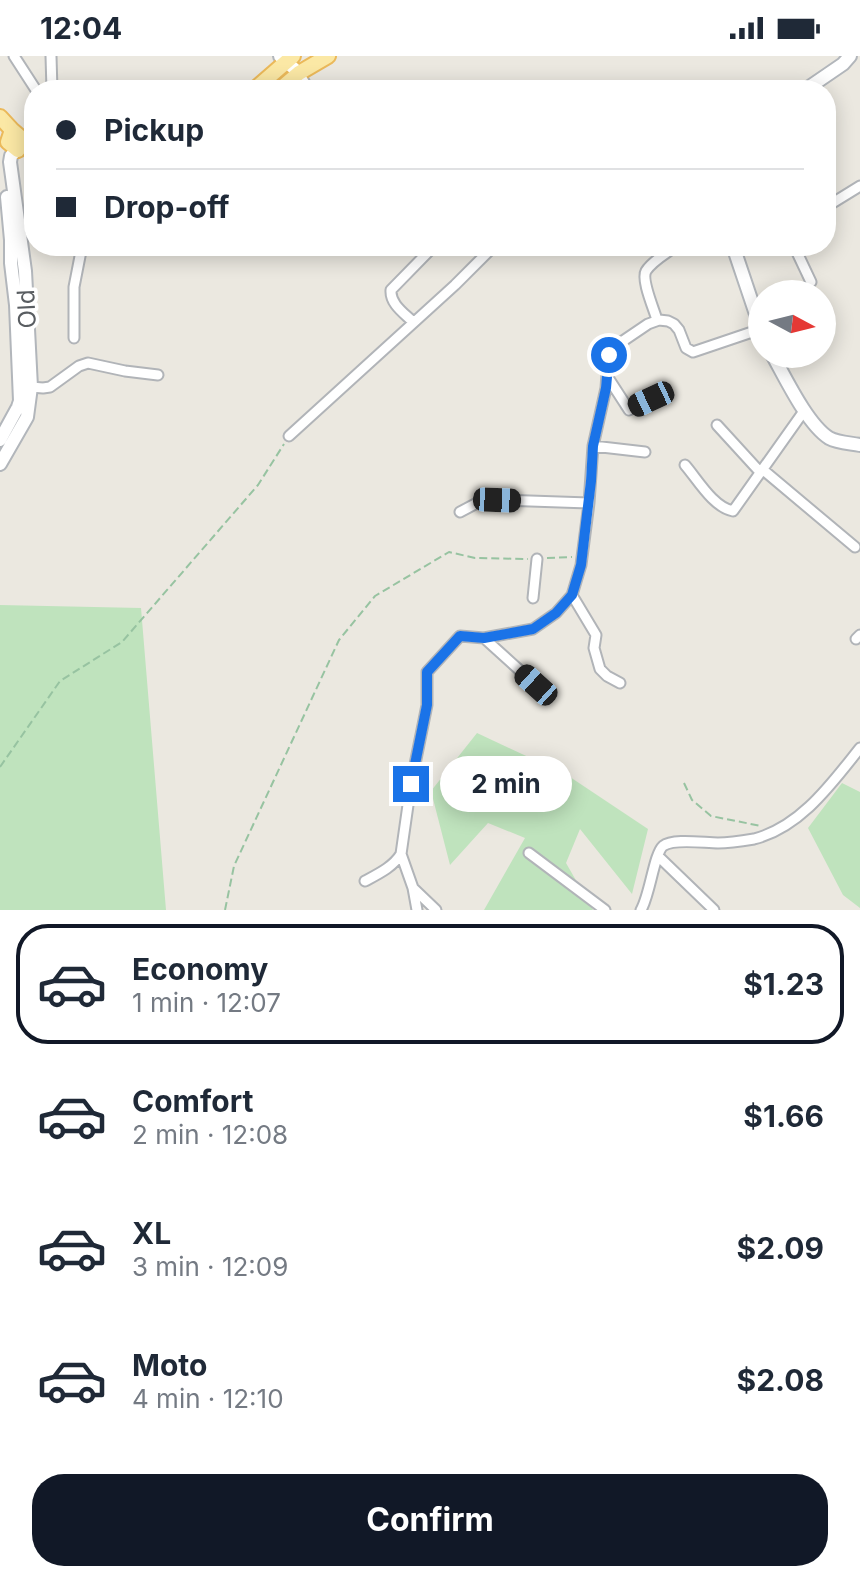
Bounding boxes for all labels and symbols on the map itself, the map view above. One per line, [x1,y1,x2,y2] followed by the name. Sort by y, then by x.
[748,280,836,368] north arrow
[11,289,42,329] street label: Old
[591,337,627,373] route start
[624,378,678,420] car
[473,487,521,513] car
[510,660,562,710] car
[439,756,571,812] callout: 2 min
[393,766,429,802] route end

